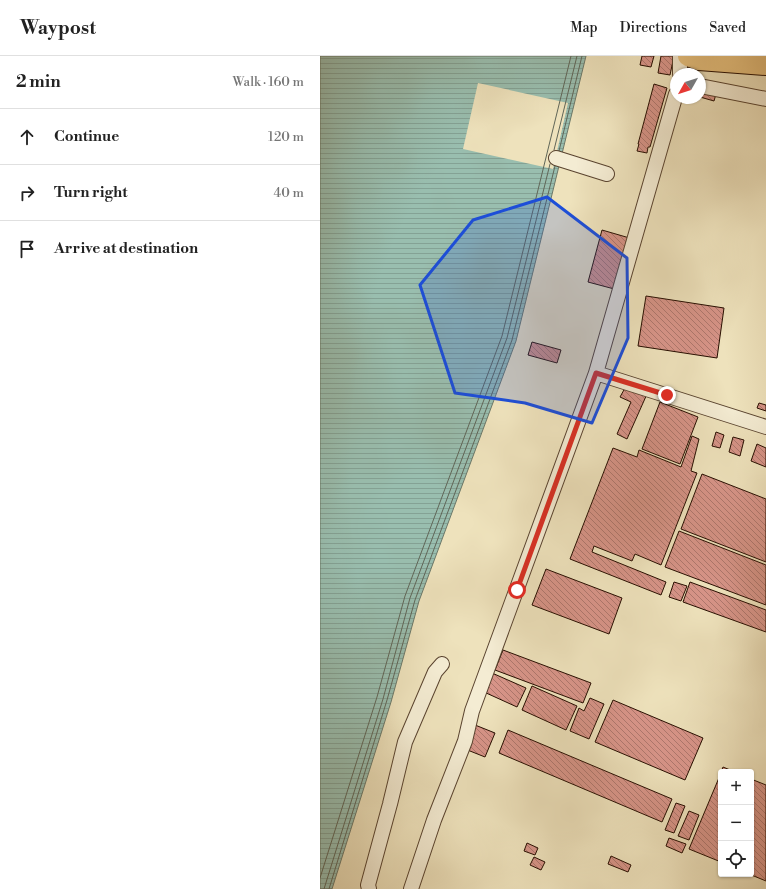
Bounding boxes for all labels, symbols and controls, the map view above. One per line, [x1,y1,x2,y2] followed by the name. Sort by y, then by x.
[20,16,96,40] text: Waypost
[570,19,598,37] text: Map
[620,19,687,37] text: Directions
[709,19,746,37] text: Saved
[670,68,706,104] north arrow
[16,71,61,93] text: 2 min
[233,74,304,90] text: Walk · 160 m
[16,126,38,148] icon: ahead
[54,127,119,146] text: Continue
[268,129,304,145] text: 120 m
[16,182,38,204] icon: right
[54,183,128,202] text: Turn right
[274,185,304,201] text: 40 m
[16,238,38,260] icon: arrive
[54,239,198,258] text: Arrive at destination
[658,386,676,404] route end
[508,581,526,599] route start
[718,769,754,877] map controls
[718,769,754,805] button: +
[718,805,754,841] button: −
[718,841,754,877] button: locate

